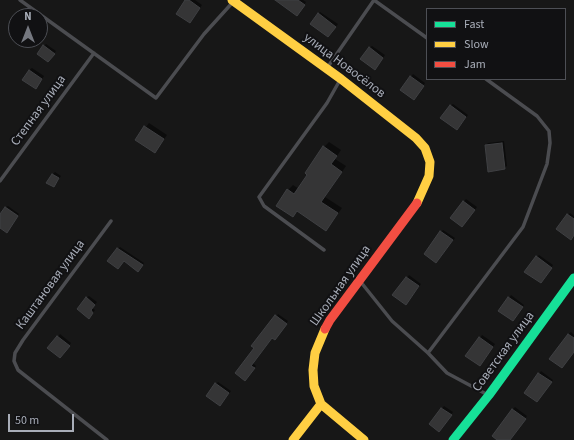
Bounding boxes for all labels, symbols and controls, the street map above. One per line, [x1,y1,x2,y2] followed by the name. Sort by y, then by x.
[8,8,48,48] north arrow
[426,8,566,80] legend
[24,9,32,24] text: N
[464,16,484,33] text: Fast
[300,30,388,102] street label: улица Новосёлов
[464,36,489,53] text: Slow
[464,56,486,73] text: Jam
[8,73,70,149] street label: Степная улица
[13,237,89,333] street label: Каштановая улица
[307,243,375,329] street label: Школьная улица
[470,309,538,395] street label: Советская улица
[10,406,76,432] scale bar
[15,412,39,429] text: 50 m

